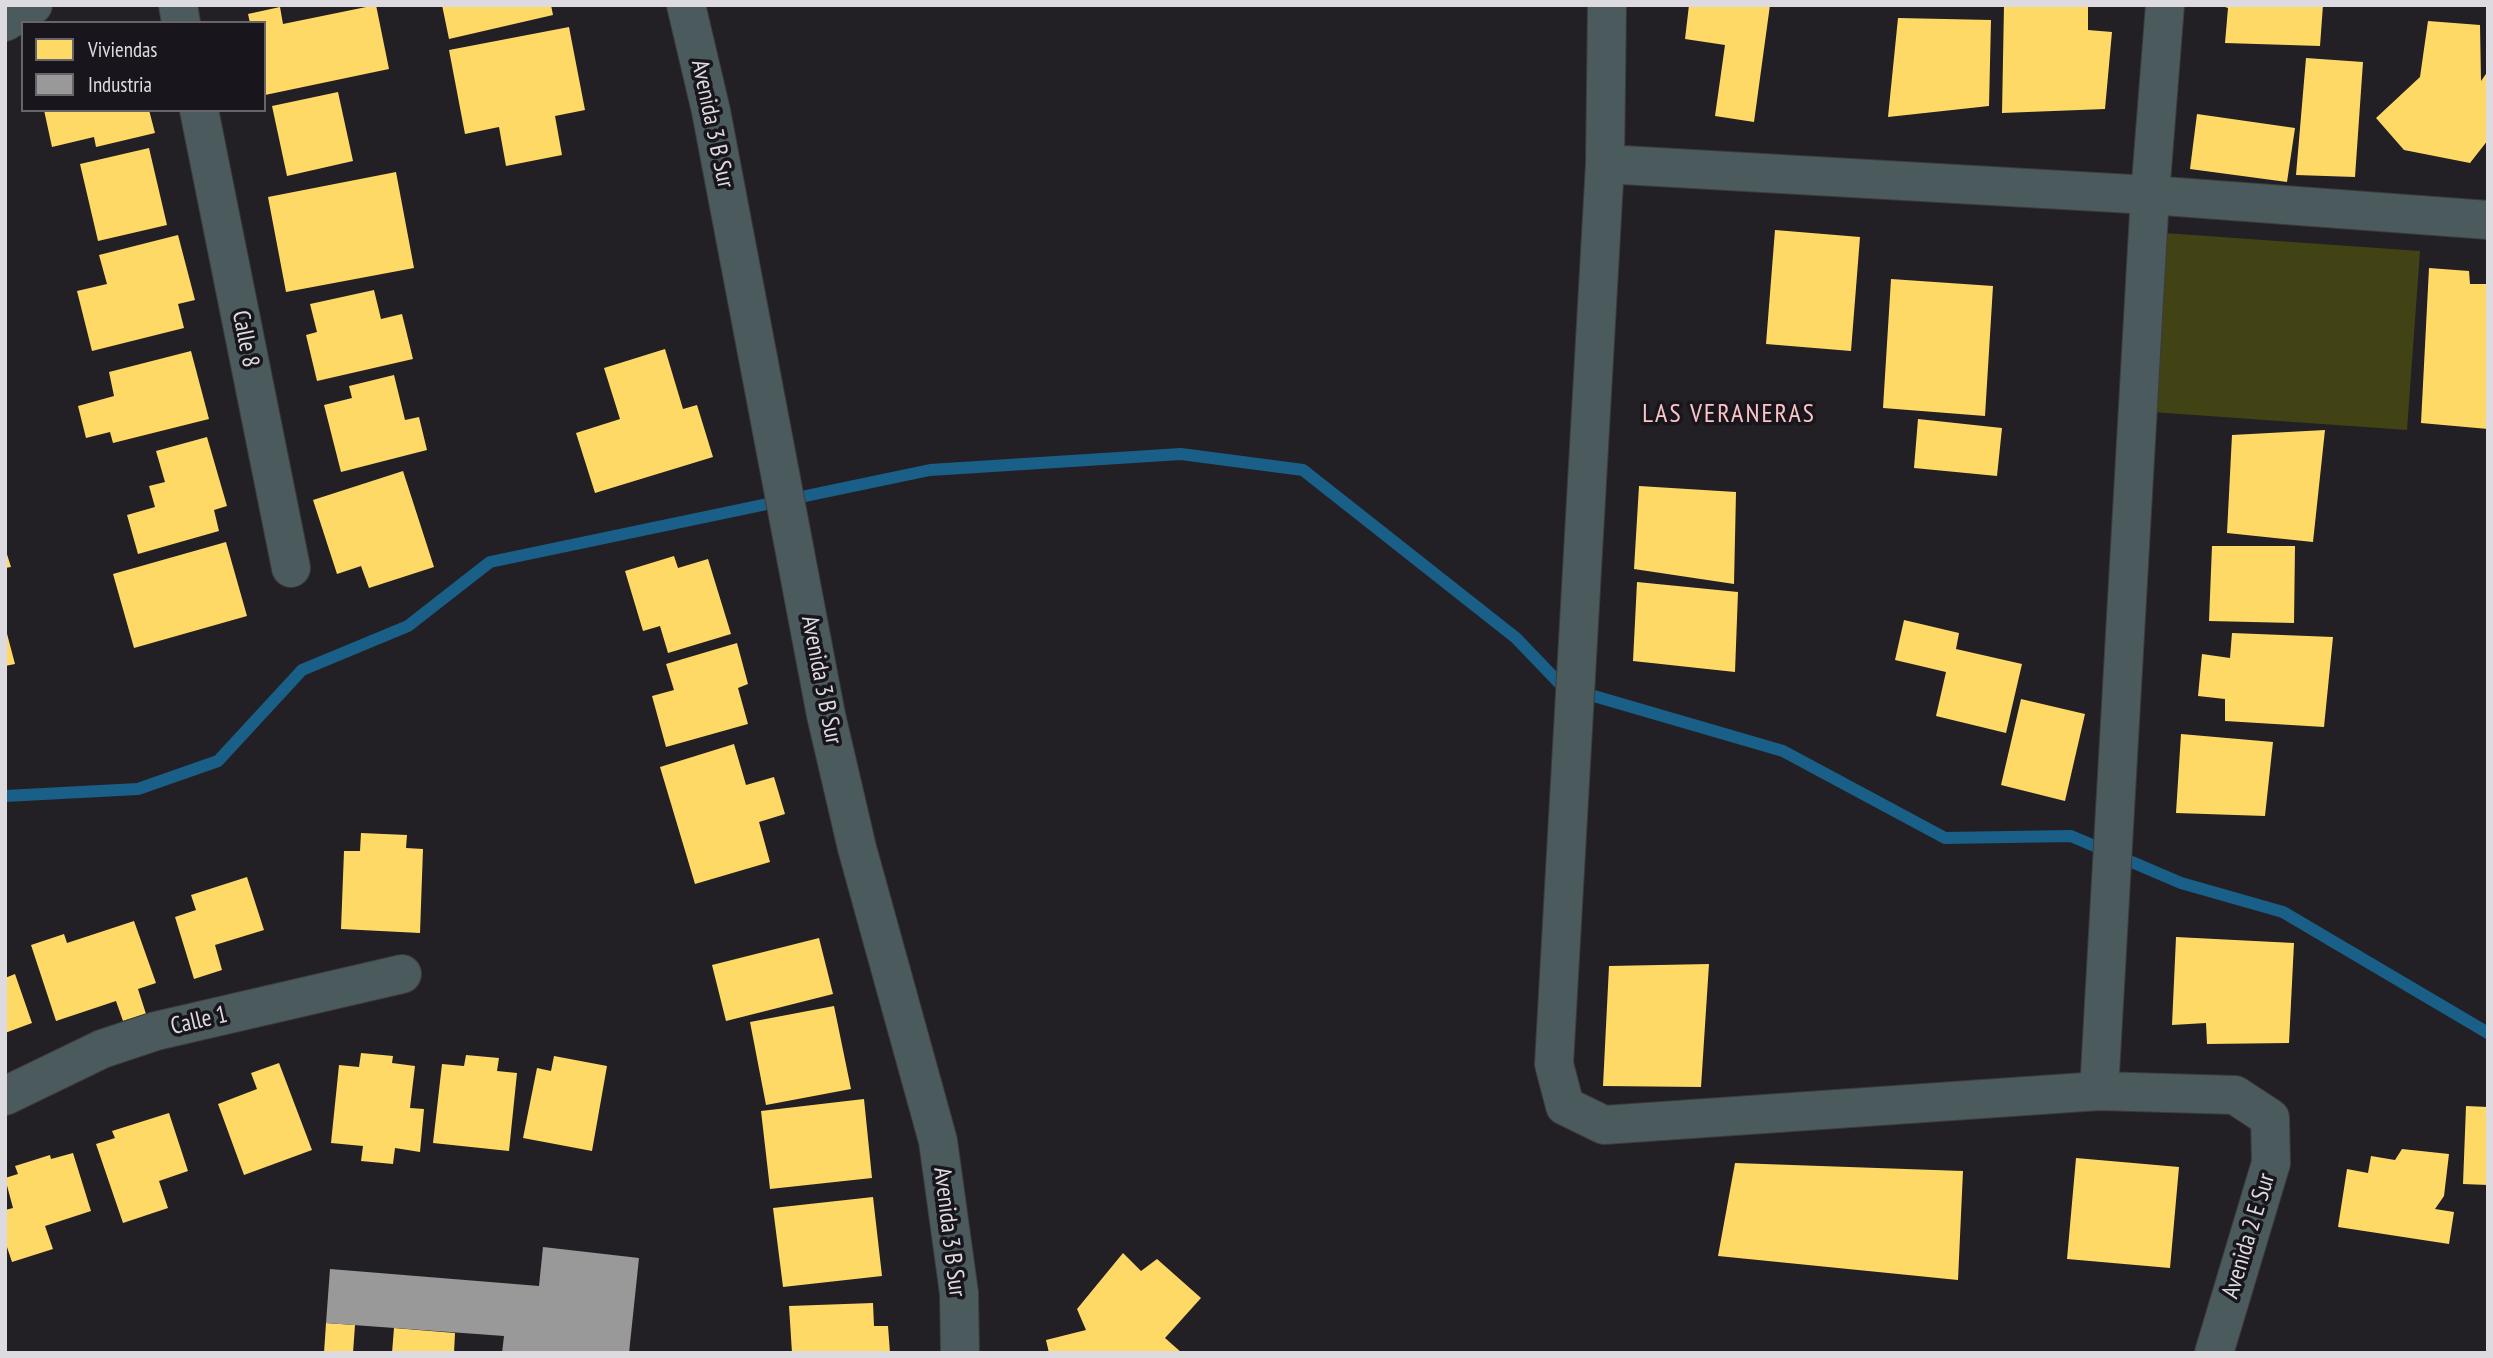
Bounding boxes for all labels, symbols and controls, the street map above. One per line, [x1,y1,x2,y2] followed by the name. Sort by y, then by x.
[21,21,266,112] legend
[88,36,157,63] text: Viviendas
[684,57,740,191] street label: Avenida 3 B Sur
[88,71,152,98] text: Industria
[225,308,265,370] street label: Calle 8
[1644,399,1814,431] district label: LAS VERANERAS
[794,613,848,747] street label: Avenida 3 B Sur
[168,1001,230,1041] street label: Calle 1
[927,1166,971,1298] street label: Avenida 3 B Sur
[2216,1170,2282,1302] street label: Avenida 2 E Sur

